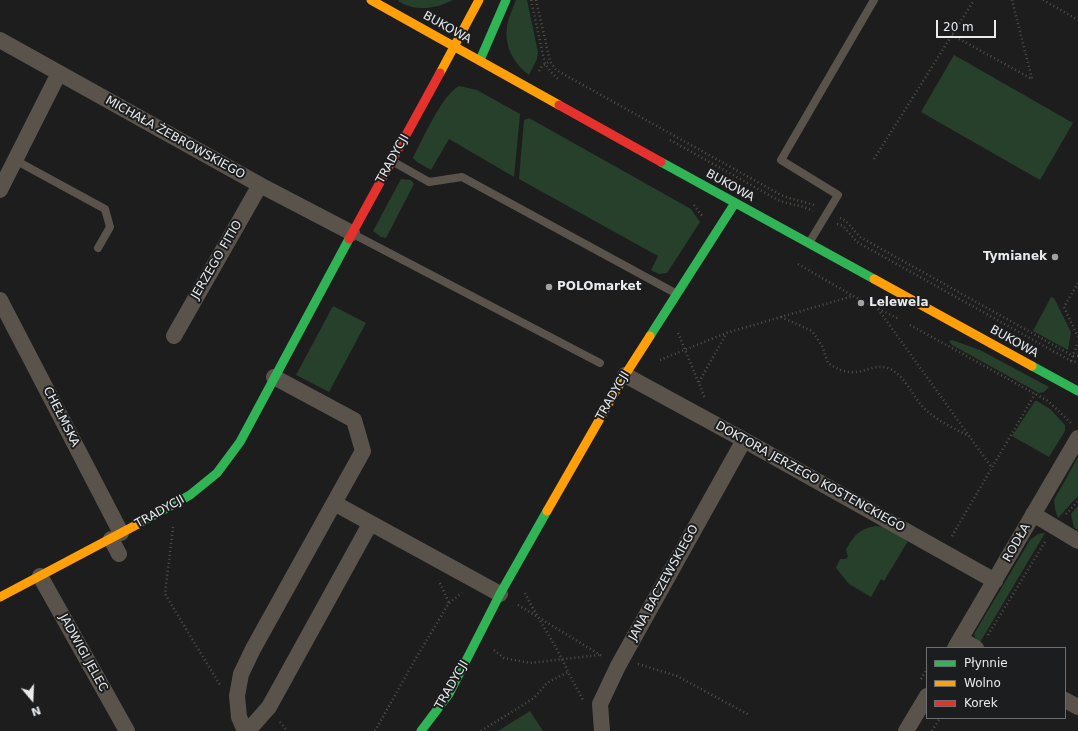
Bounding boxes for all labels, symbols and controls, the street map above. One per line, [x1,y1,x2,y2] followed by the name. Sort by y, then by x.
[420,9,474,47] street label: BUKOWA
[938,12,998,38] scale bar
[943,20,974,34] text: 20 m
[103,94,247,182] street label: MICHAŁA ŻEBROWSKIEGO
[374,132,412,186] street label: TRADYCJI
[703,167,757,205] street label: BUKOWA
[189,218,245,302] street label: JERZEGO FITIO
[983,250,1047,264] place label: Tymianek
[1050,252,1060,262] marker: Tymianek
[557,280,641,294] place label: POLOmarket
[544,282,554,292] marker: POLOmarket
[869,296,928,310] place label: Lelewela
[856,298,866,308] marker: Lelewela
[987,323,1041,361] street label: BUKOWA
[593,369,633,423] street label: TRADYCJI
[40,385,82,449] street label: CHEŁMSKA
[713,419,907,535] street label: DOKTORA JERZEGO KOSTENCKIEGO
[133,493,187,531] street label: TRADYCJI
[1000,521,1034,565] street label: RODŁA
[626,523,702,643] street label: JANA BACZEWSKIEGO
[56,612,110,694] street label: JADWIGI JELEC
[926,647,1066,719] legend
[964,656,1008,670] text: Płynnie
[432,658,472,712] street label: TRADYCJI
[964,676,1001,690] text: Wolno
[12,679,52,719] north arrow
[964,696,998,710] text: Korek
[30,703,43,718] text: N

